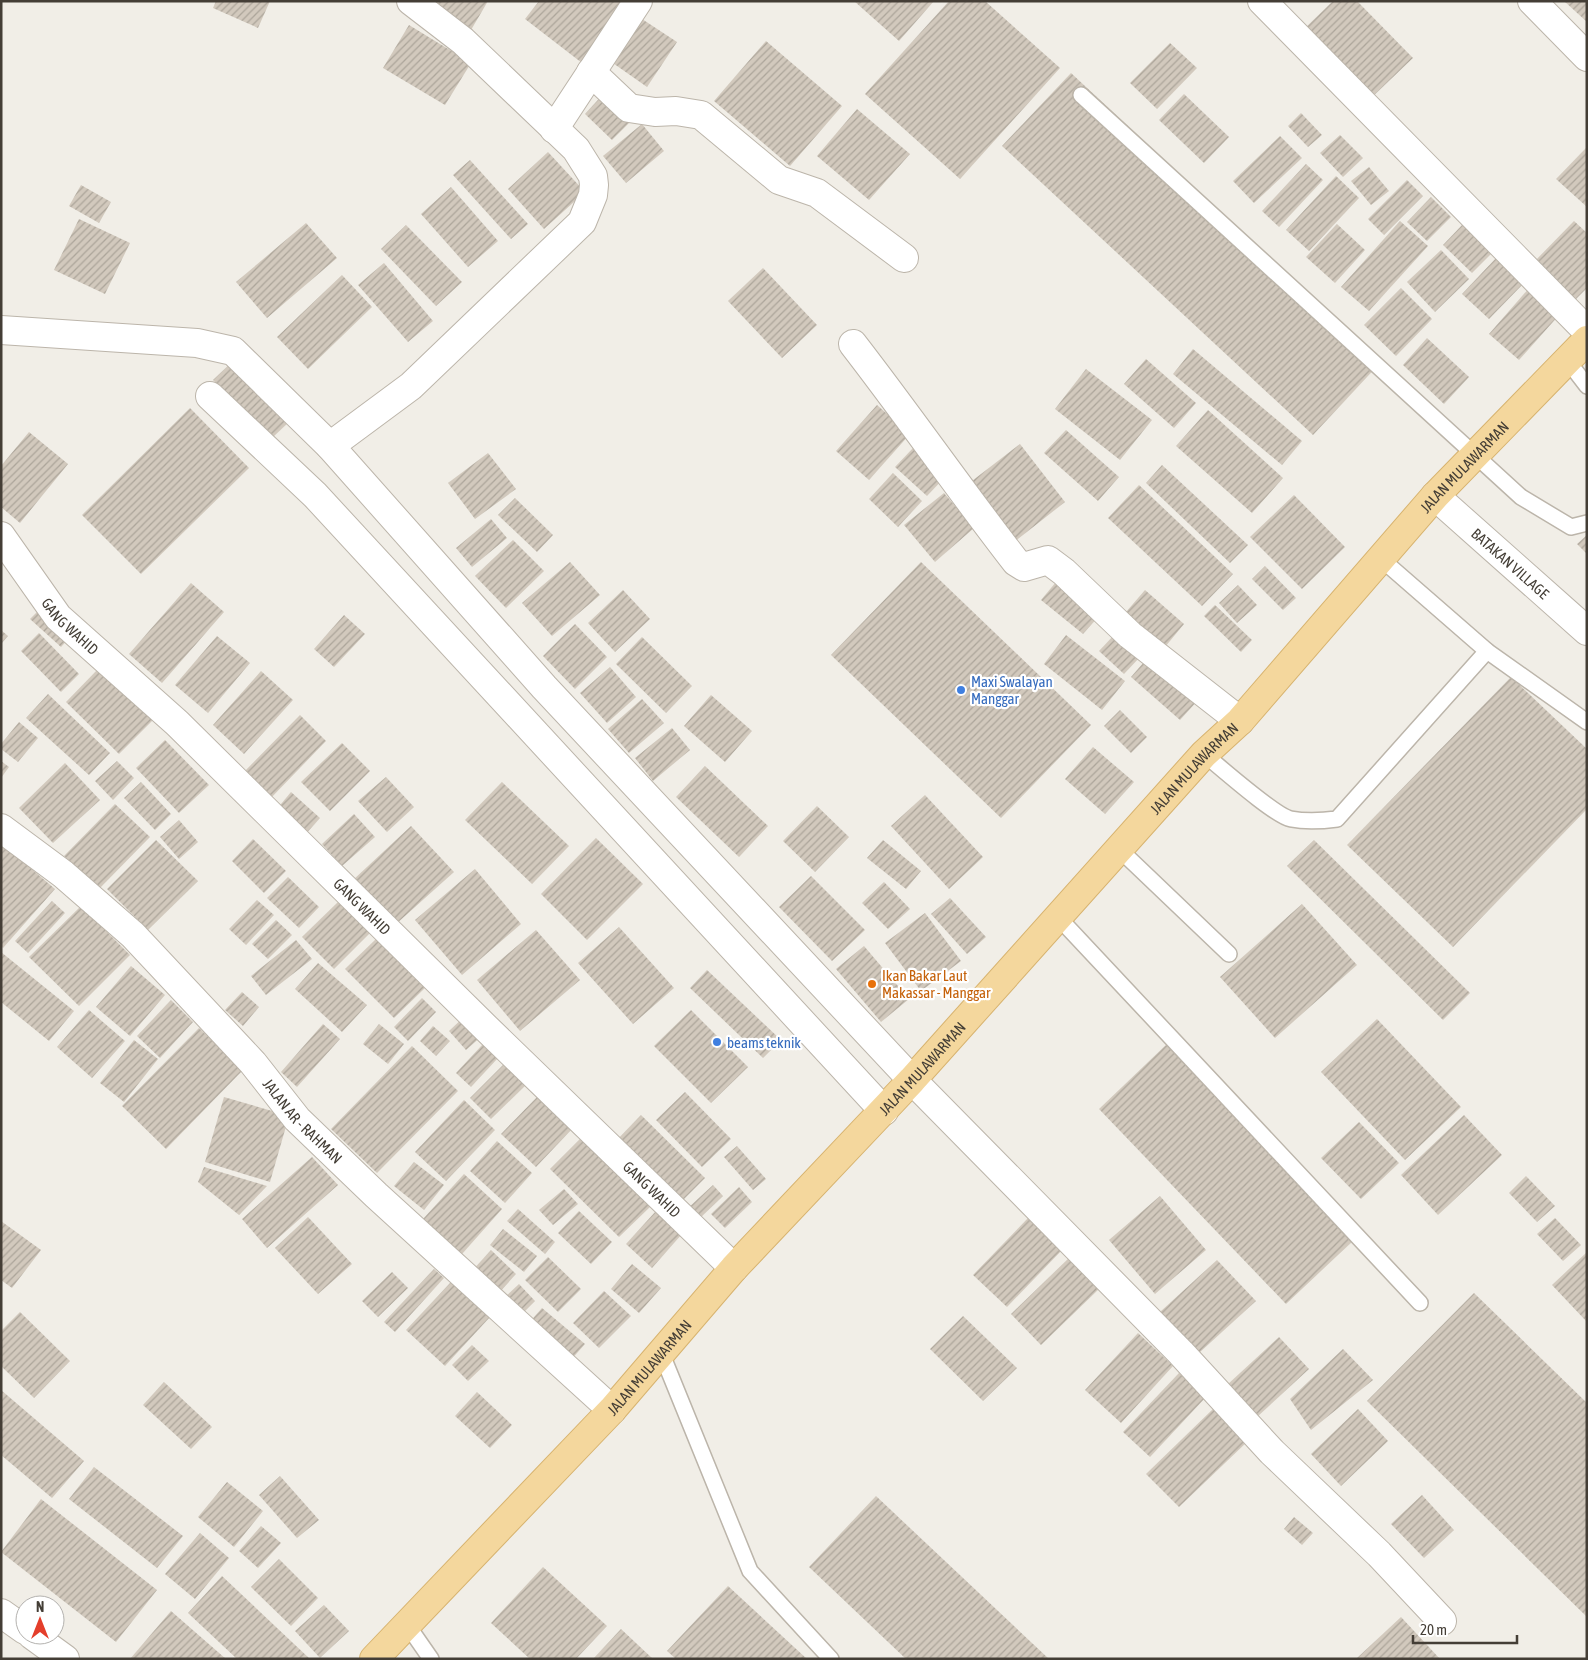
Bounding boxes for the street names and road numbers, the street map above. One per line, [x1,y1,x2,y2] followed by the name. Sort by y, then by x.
[1416,418,1512,516] street label: JALAN MULAWARMAN
[1468,524,1553,602] street label: BATAKAN VILLAGE
[39,594,102,658] street label: GANG WAHID
[1146,719,1241,817] street label: JALAN MULAWARMAN
[330,874,394,938] street label: GANG WAHID
[875,1018,969,1118] street label: JALAN MULAWARMAN
[260,1075,346,1167] street label: JALAN AR - RAHMAN
[620,1157,684,1220] street label: GANG WAHID
[604,1316,694,1418] street label: JALAN MULAWARMAN

